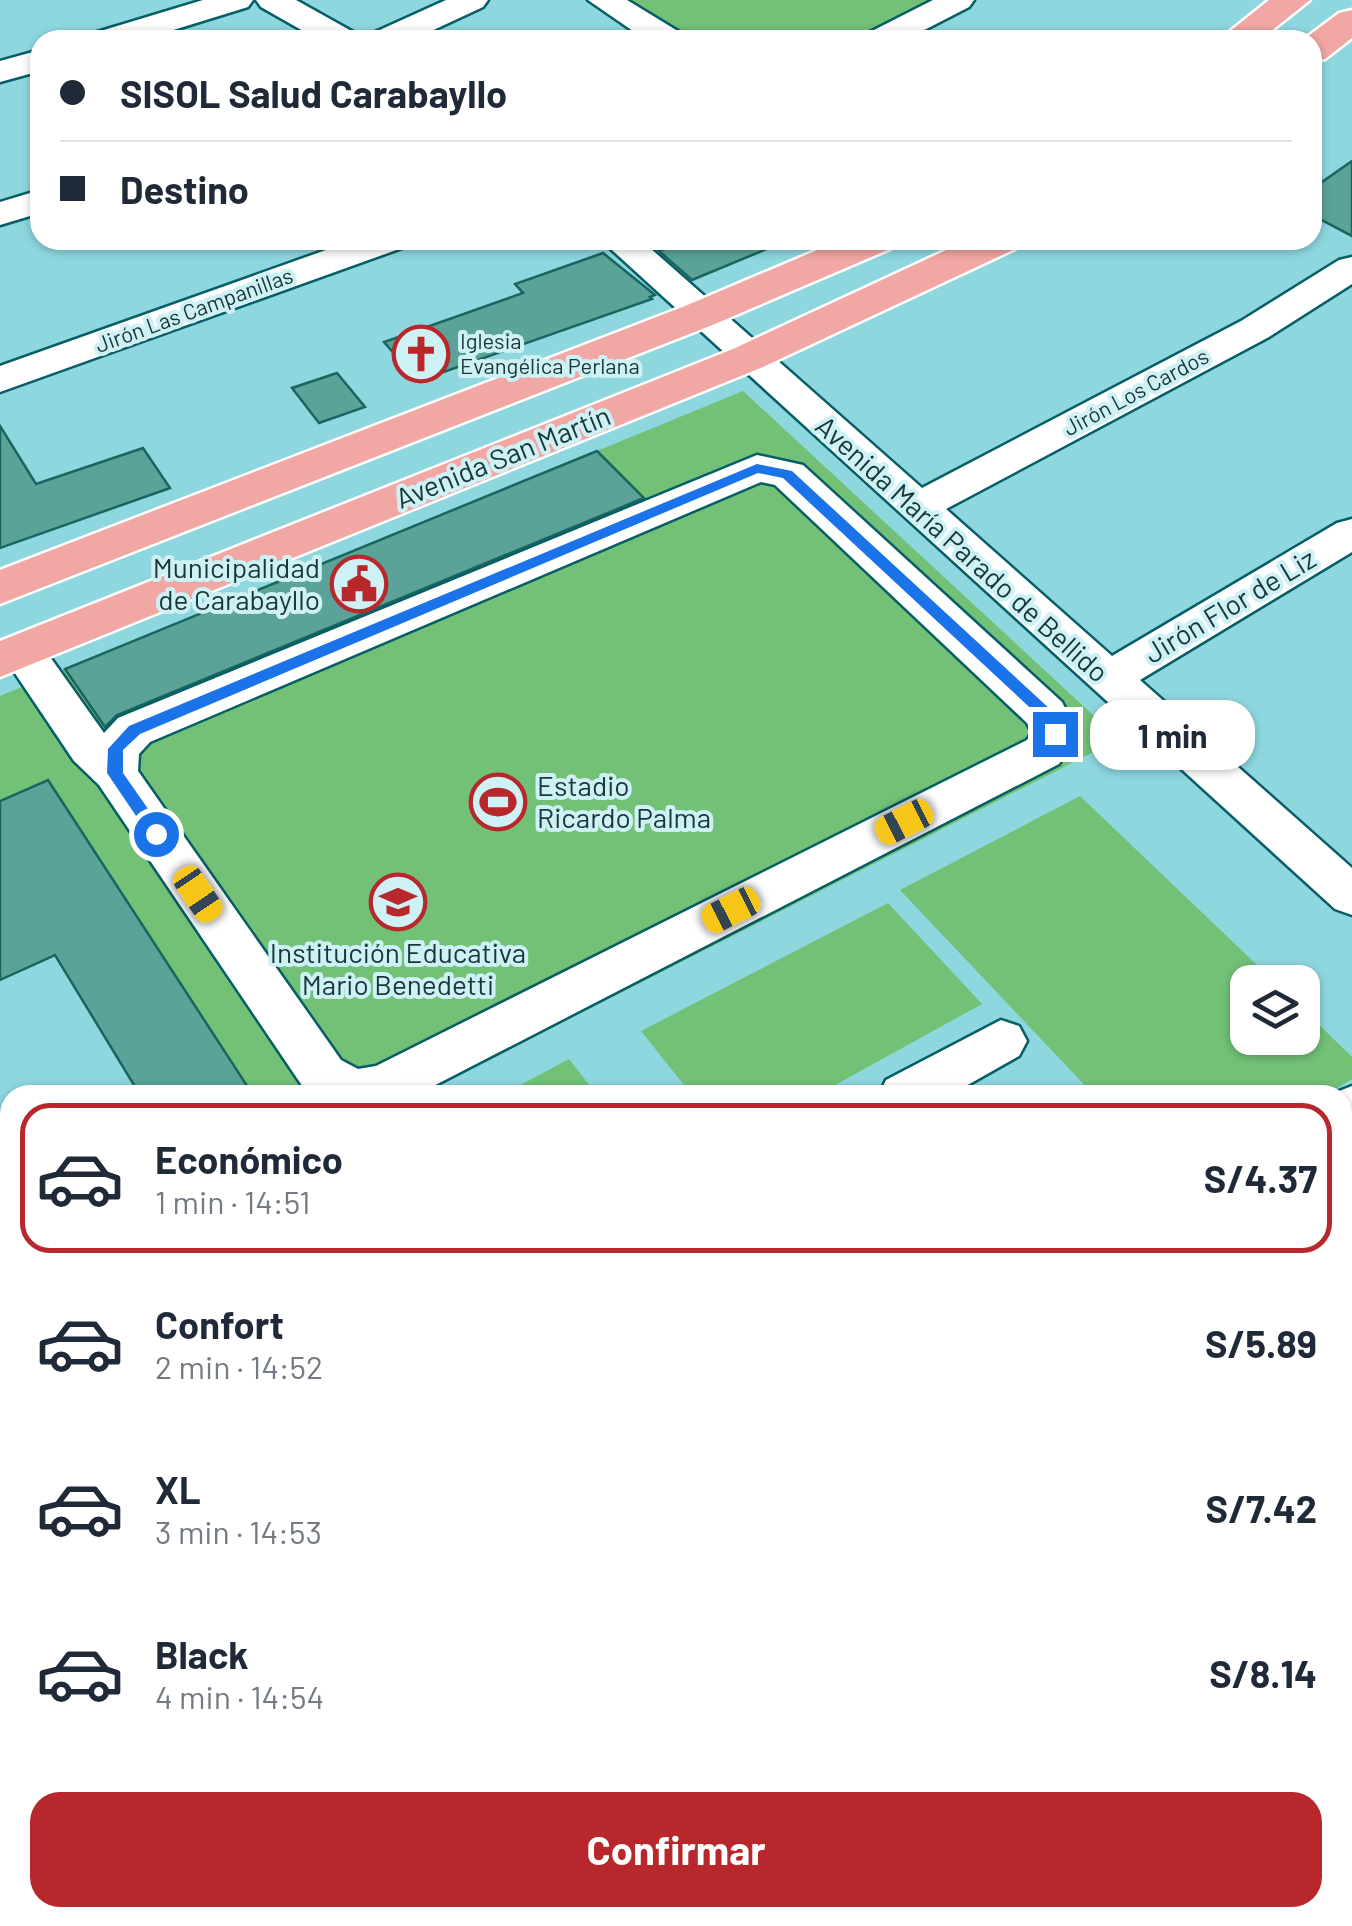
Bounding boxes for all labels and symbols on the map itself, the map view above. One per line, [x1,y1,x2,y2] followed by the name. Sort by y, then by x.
[91,261,296,357] street label: Jirón Las Campanillas
[391,324,451,384] church icon: Iglesia Evangélica Perlana
[460,327,640,378] place label: Iglesia Evangélica Perlana
[1059,342,1213,440] street label: Jirón Los Cardos
[390,397,615,515] street label: Avenida San Martín
[809,408,1116,689] street label: Avenida María Parado de Bellido
[1138,541,1321,670] street label: Jirón Flor de Liz
[153,550,320,616] place label: Municipalidad de Carabayllo
[329,554,389,614] public building icon: Municipalidad de Carabayllo
[1090,699,1255,769] callout: 1 min
[1033,712,1078,757] route end
[537,768,711,834] place label: Estadio Ricardo Palma
[468,772,528,832] sports icon: Estadio Ricardo Palma
[870,795,938,849] car
[134,812,179,857] route start
[169,861,227,927] car
[368,872,428,932] school or university icon: Institución Educativa Mario Benedetti
[697,883,765,937] car
[270,935,526,1001] place label: Institución Educativa Mario Benedetti

